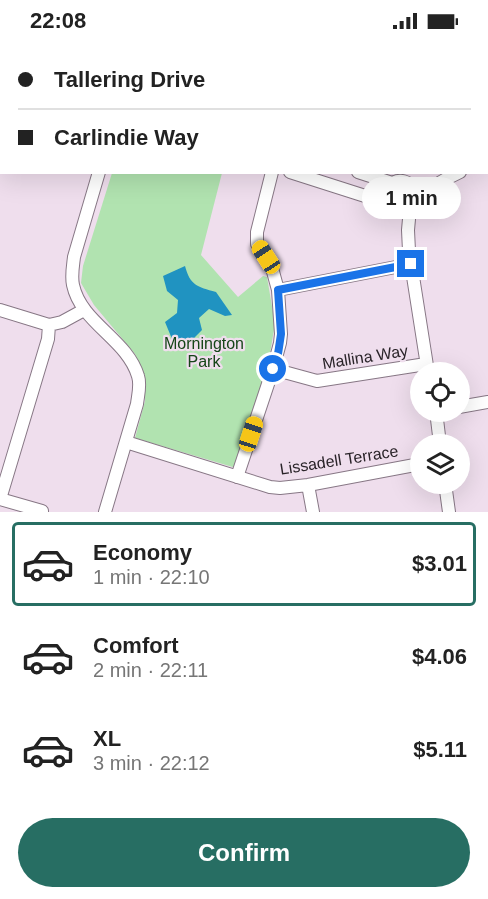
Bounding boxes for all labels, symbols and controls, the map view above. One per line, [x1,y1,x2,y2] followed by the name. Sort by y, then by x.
[30,8,86,33] text: 22:08
[54,67,205,92] text: Tallering Drive
[54,125,199,150] text: Carlindie Way
[362,177,460,219] callout: 1 min
[385,187,438,209] text: 1 min
[249,237,283,277] car
[397,250,424,277] route end
[164,335,244,370] park label: Mornington Park
[321,342,409,372] street label: Mallina Way
[259,355,286,382] route start
[410,362,470,494] map controls
[410,362,470,422] button: locate
[237,414,265,454] car
[410,434,470,494] button: layers
[279,442,400,478] street label: Lissadell Terrace
[21,537,75,591] icon: car
[93,540,192,565] text: Economy
[412,551,467,576] text: $3.01
[93,566,210,588] text: 1 min · 22:10
[21,630,75,684] icon: car
[93,633,179,658] text: Comfort
[412,644,467,669] text: $4.06
[93,659,208,681] text: 2 min · 22:11
[21,723,75,777] icon: car
[93,726,121,751] text: XL
[413,737,467,762] text: $5.11
[93,752,210,774] text: 3 min · 22:12
[18,818,470,887] button: Confirm

